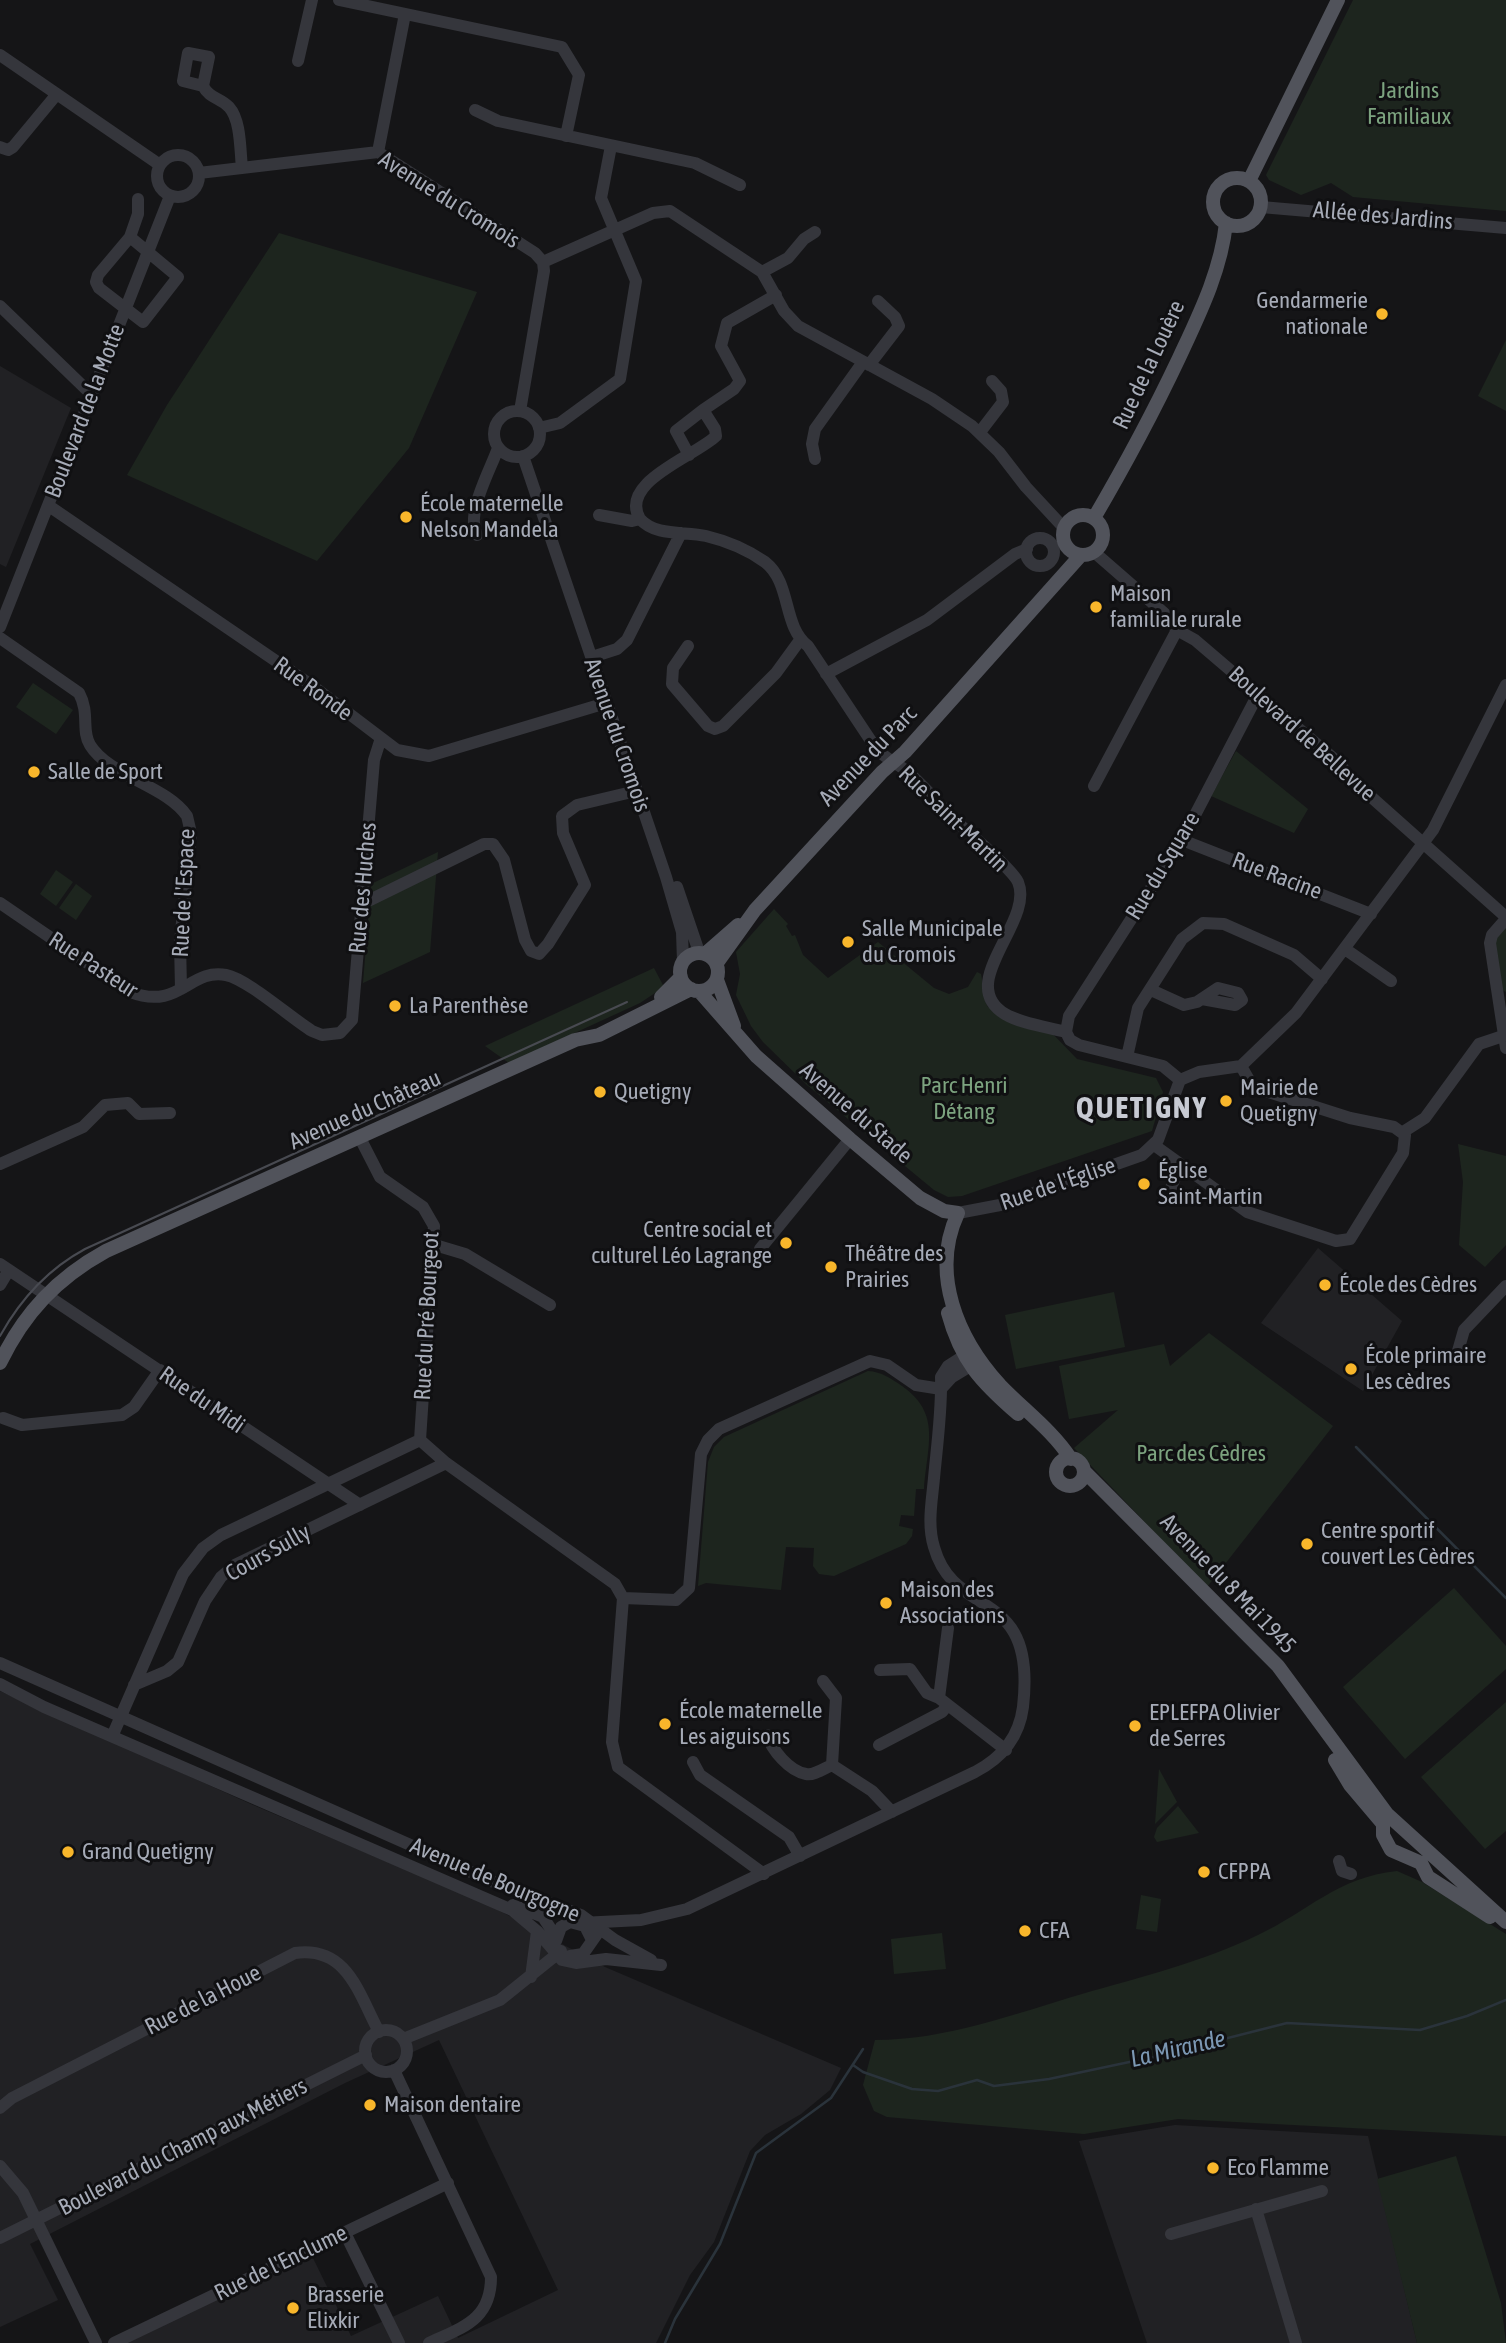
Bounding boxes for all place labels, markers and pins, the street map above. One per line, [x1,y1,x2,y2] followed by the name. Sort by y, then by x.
[1256,287,1368,341] place label: Gendarmerie nationale
[1374,306,1390,322] marker: Gendarmerie nationale
[420,490,563,544] place label: École maternelle Nelson Mandela
[398,509,414,525] marker: École maternelle Nelson Mandela
[1110,580,1242,634] place label: Maison familiale rurale
[1088,599,1104,615] marker: Maison familiale rurale
[48,758,163,786] place label: Salle de Sport
[26,764,42,780] marker: Salle de Sport
[862,915,1003,969] place label: Salle Municipale du Cromois
[840,934,856,950] marker: Salle Municipale du Cromois
[409,992,528,1020] place label: La Parenthèse
[387,998,403,1014] marker: La Parenthèse
[1240,1074,1318,1128] place label: Mairie de Quetigny
[614,1078,691,1106] place label: Quetigny
[592,1084,608,1100] marker: Quetigny
[1218,1093,1234,1109] marker: Mairie de Quetigny
[1158,1157,1263,1211] place label: Église Saint-Martin
[1136,1176,1152,1192] marker: Église Saint-Martin
[591,1216,772,1270] place label: Centre social et culturel Léo Lagrange
[778,1235,794,1251] marker: Centre social et culturel Léo Lagrange
[845,1240,943,1294] place label: Théâtre des Prairies
[823,1259,839,1275] marker: Théâtre des Prairies
[1339,1271,1477,1299] place label: École des Cèdres
[1317,1277,1333,1293] marker: École des Cèdres
[1365,1342,1486,1396] place label: École primaire Les cèdres
[1343,1361,1359,1377] marker: École primaire Les cèdres
[1321,1517,1475,1571] place label: Centre sportif couvert Les Cèdres
[1299,1536,1315,1552] marker: Centre sportif couvert Les Cèdres
[900,1576,1005,1630] place label: Maison des Associations
[878,1595,894,1611] marker: Maison des Associations
[679,1697,822,1751] place label: École maternelle Les aiguisons
[1149,1699,1280,1753] place label: EPLEFPA Olivier de Serres
[657,1716,673,1732] marker: École maternelle Les aiguisons
[1127,1718,1143,1734] marker: EPLEFPA Olivier de Serres
[82,1838,214,1866] place label: Grand Quetigny
[60,1844,76,1860] marker: Grand Quetigny
[1218,1858,1271,1886] place label: CFPPA
[1196,1864,1212,1880] marker: CFPPA
[1039,1917,1069,1945] place label: CFA
[1017,1923,1033,1939] marker: CFA
[384,2091,521,2119] place label: Maison dentaire
[362,2097,378,2113] marker: Maison dentaire
[1227,2154,1329,2182] place label: Eco Flamme
[1205,2160,1221,2176] marker: Eco Flamme
[307,2281,384,2335] place label: Brasserie Elixkir
[285,2300,301,2316] marker: Brasserie Elixkir

